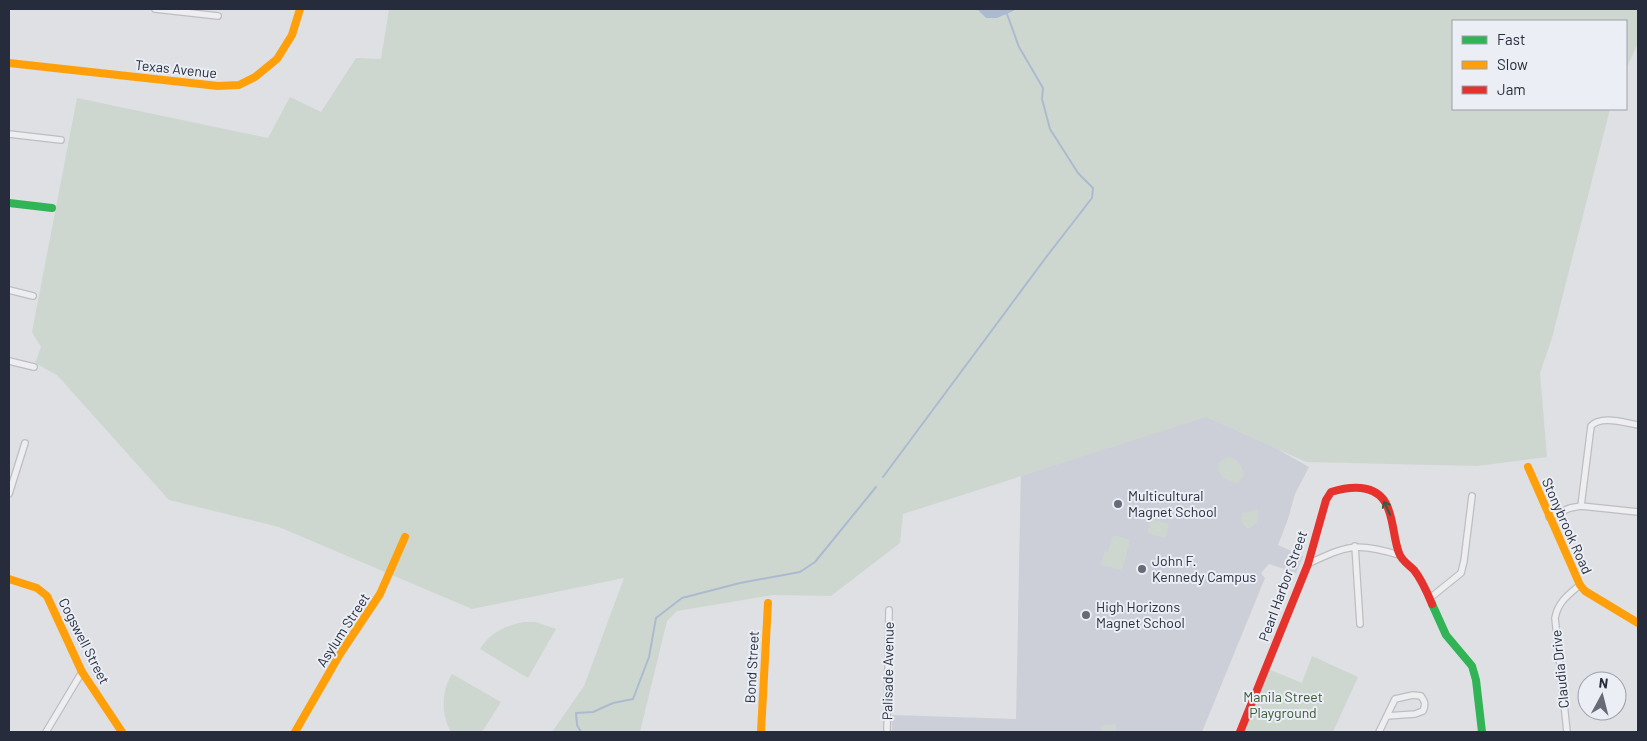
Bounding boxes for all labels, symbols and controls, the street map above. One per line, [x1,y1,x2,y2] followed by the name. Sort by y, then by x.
[1452,20,1627,110] legend
[1497,30,1525,48] text: Fast
[1497,55,1528,73] text: Slow
[134,56,218,81] street label: Texas Avenue
[1497,80,1526,98] text: Jam
[1539,475,1596,576] street label: Stonybrook Road
[1128,487,1217,520] place label: Multicultural Magnet School
[1112,498,1124,510] marker: Multicultural Magnet School
[1382,501,1392,516] one-way arrow
[1255,528,1310,643] street label: Pearl Harbor Street
[1152,552,1257,585] place label: John F. Kennedy Campus
[1136,563,1148,575] marker: John F. Kennedy Campus
[312,590,373,670] street label: Asylum Street
[55,595,113,687] street label: Cogswell Street
[1096,598,1185,631] place label: High Horizons Magnet School
[1080,609,1092,621] marker: High Horizons Magnet School
[878,622,897,720] street label: Palisade Avenue
[1547,629,1572,709] street label: Claudia Drive
[741,630,762,704] street label: Bond Street
[1577,671,1627,721] north arrow
[1598,674,1609,692] text: N
[1243,688,1323,721] park label: Manila Street Playground

